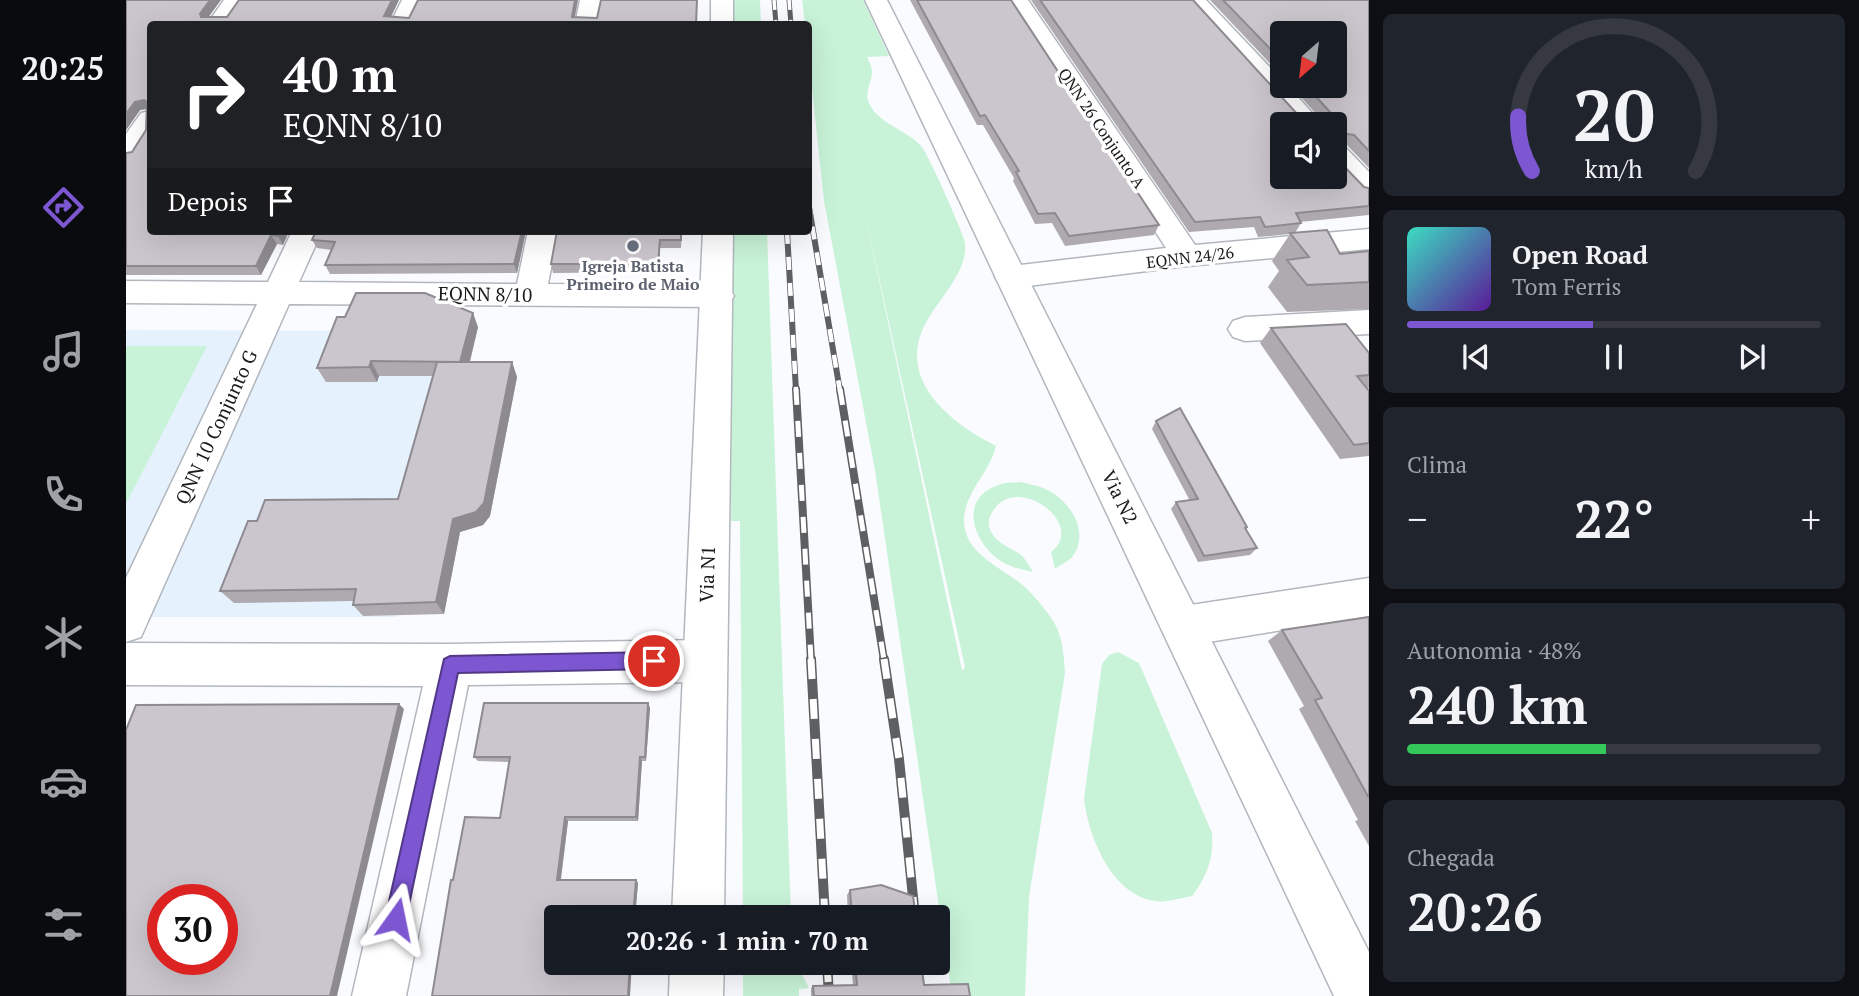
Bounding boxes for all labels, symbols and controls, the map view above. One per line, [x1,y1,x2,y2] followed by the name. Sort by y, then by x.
[1270,21,1348,98] north arrow
[1270,21,1347,189] map controls
[283,41,397,106] text: 40 m
[21,47,105,89] text: 20:25
[168,49,259,140] icon: right
[1053,63,1151,193] street label: QNN 26 Conjunto A
[1573,66,1655,163] text: 20
[283,104,442,146] text: EQNN 8/10
[1270,112,1347,189] button: sound
[1585,152,1643,185] text: km/h
[262,182,300,220] icon: arrive
[39,183,88,232] icon: directions
[168,184,248,218] text: Depois
[1512,237,1648,271] text: Open Road
[625,238,641,254] marker: Igreja Batista Primeiro de Maio
[1145,241,1236,273] street label: EQNN 24/26
[567,255,700,295] place label: Igreja Batista Primeiro de Maio
[1512,271,1622,302] text: Tom Ferris
[438,280,532,307] street label: EQNN 8/10
[39,327,88,376] icon: music
[1457,338,1495,376] icon: previous
[1595,338,1633,376] icon: pause
[1733,338,1771,376] icon: next
[169,345,262,508] street label: QNN 10 Conjunto G
[1407,449,1467,480] text: Clima
[1097,466,1144,528] street label: Via N2
[39,470,88,519] icon: phone
[1574,484,1654,553] text: 22°
[1407,494,1427,544] text: −
[1801,494,1821,544] text: +
[693,545,720,603] street label: Via N1
[39,613,88,662] icon: climate
[624,631,684,691] pin
[1407,635,1582,666] text: Autonomia · 48%
[635,642,673,680] icon: arrive
[1407,670,1588,739] text: 240 km
[39,757,88,806] icon: car
[1407,842,1495,873] text: Chegada
[1407,877,1542,946] text: 20:26
[359,882,433,956] position arrow
[147,884,238,975] speed limit sign: 30
[39,900,88,949] icon: filters
[626,923,868,957] text: 20:26 · 1 min · 70 m

